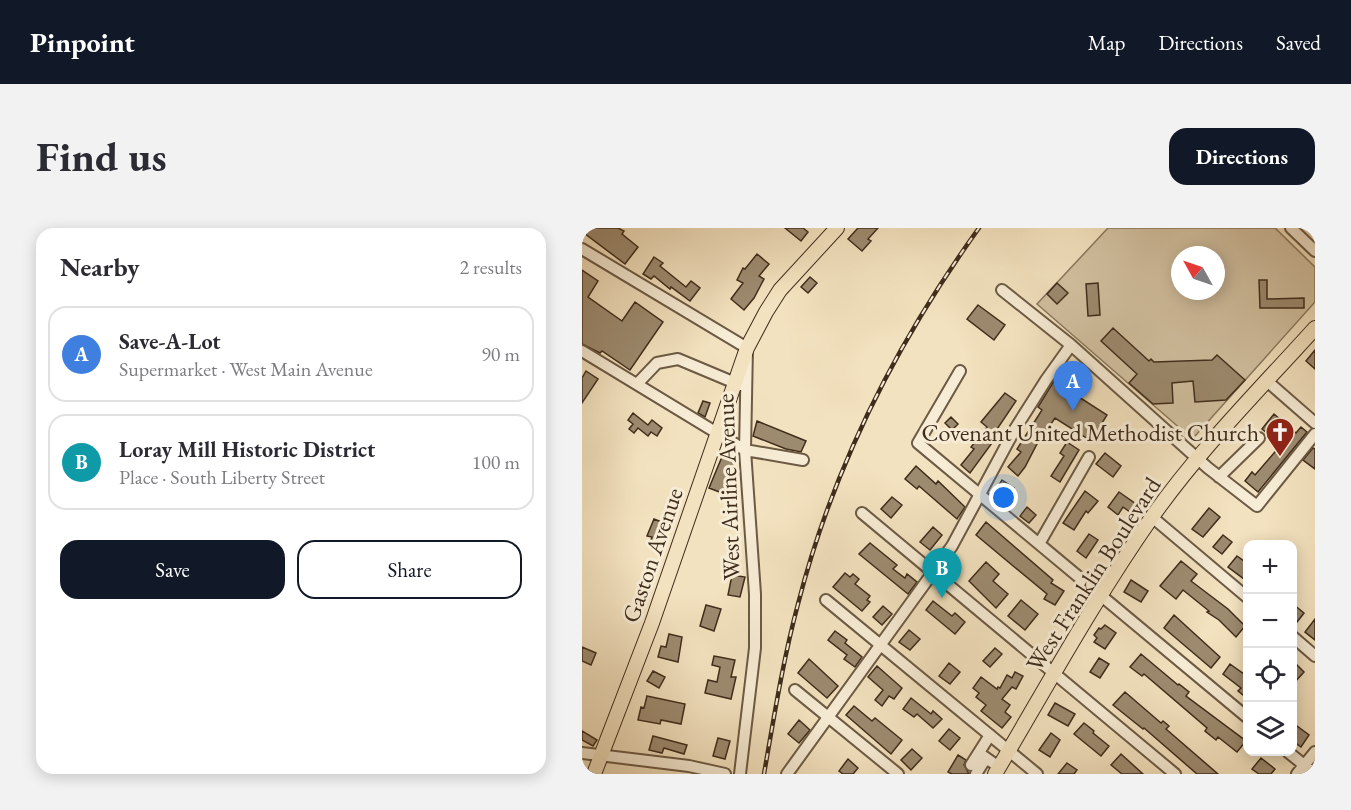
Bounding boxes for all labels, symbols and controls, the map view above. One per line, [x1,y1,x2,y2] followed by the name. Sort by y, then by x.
[30,24,135,60] text: Pinpoint
[1088,29,1125,56] text: Map
[1158,29,1243,56] text: Directions
[1276,29,1321,56] text: Saved
[1169,128,1315,185] button: Directions
[36,129,167,184] text: Find us
[1171,246,1225,300] north arrow
[60,250,140,284] text: Nearby
[459,254,522,280] text: 2 results
[119,327,221,356] text: Save-A-Lot
[74,341,89,367] text: A
[481,341,520,367] text: 90 m
[119,356,373,382] text: Supermarket · West Main Avenue
[1054,362,1092,411] pin: A
[709,393,747,581] street label: West Airline Avenue
[1264,416,1296,458] church icon: Covenant United Methodist Church
[921,417,1259,448] place label: Covenant United Methodist Church
[119,435,375,464] text: Loray Mill Historic District
[75,449,88,475] text: B
[472,449,520,475] text: 100 m
[119,464,325,490] text: Place · South Liberty Street
[1019,470,1168,677] street label: West Franklin Boulevard
[614,483,690,627] street label: Gaston Avenue
[989,483,1018,512] your location
[60,540,285,599] button: Save
[297,540,522,599] button: Share
[1243,540,1297,756] map controls
[1243,540,1297,594] button: +
[922,548,962,598] pin: B
[1243,594,1297,648] button: −
[1243,648,1297,702] button: locate
[1243,702,1297,756] button: layers

